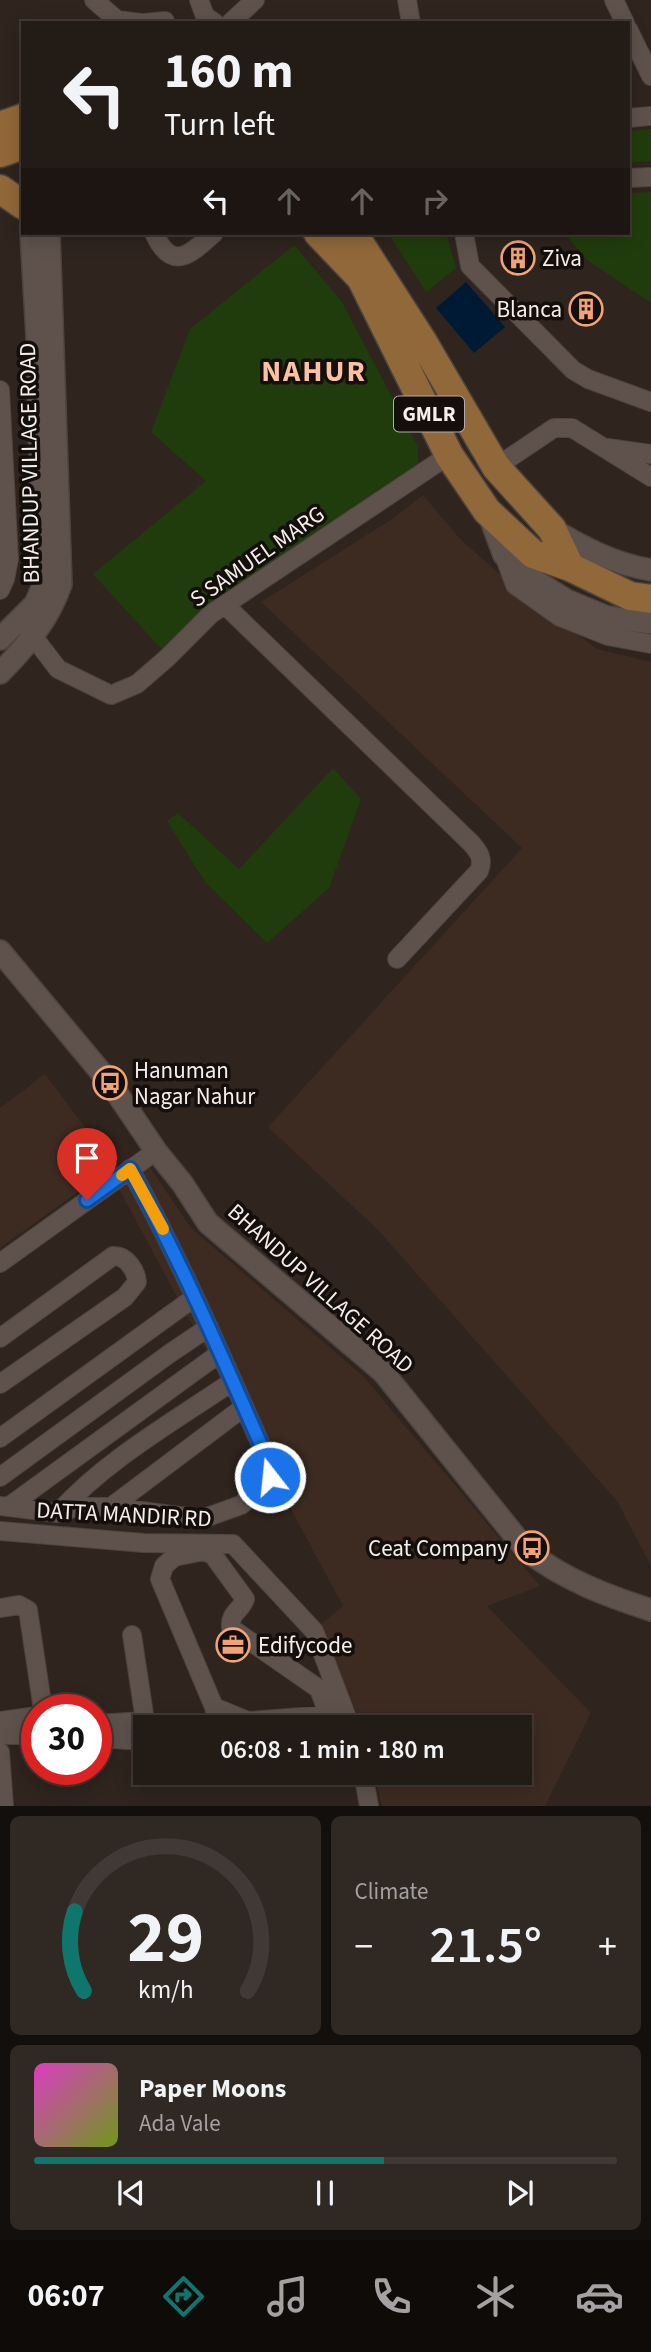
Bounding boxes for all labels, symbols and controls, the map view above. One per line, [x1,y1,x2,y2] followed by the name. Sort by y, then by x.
[164,37,293,107] text: 160 m
[49,49,140,140] icon: left
[164,102,275,148] text: Turn left
[197,182,235,220] icon: left
[270,182,308,220] icon: ahead
[343,182,381,220] icon: ahead
[416,182,454,220] icon: right
[499,239,537,277] building icon: Ziva
[542,242,582,275] place label: Ziva
[567,290,605,328] building icon: Blanca
[497,293,562,326] place label: Blanca
[11,342,48,584] street label: BHANDUP VILLAGE ROAD
[261,350,367,393] district label: NAHUR
[394,396,464,432] road number: GMLR
[183,498,331,615] street label: S SAMUEL MARG
[134,1054,256,1113] place label: Hanuman Nagar Nahur
[91,1064,129,1102] bus stop icon: Hanuman Nagar Nahur
[57,1128,117,1200] pin
[68,1139,106,1177] icon: arrive
[220,1196,421,1381] street label: BHANDUP VILLAGE ROAD
[233,1440,307,1514] position arrow
[36,1493,212,1536] street label: DATTA MANDIR RD
[513,1529,551,1567] bus stop icon: Ceat Company
[368,1532,508,1565] place label: Ceat Company
[214,1626,252,1664] office icon: Edifycode
[258,1629,352,1662] place label: Edifycode
[21,1694,112,1785] speed limit sign: 30
[220,1731,445,1768] text: 06:08 · 1 min · 180 m
[355,1875,428,1908] text: Climate
[127,1887,204,1991] text: 29
[430,1909,542,1983] text: 21.5°
[355,1920,373,1974] text: −
[598,1920,617,1974] text: +
[138,1972,193,2008] text: km/h
[139,2070,286,2107] text: Paper Moons
[139,2107,221,2140] text: Ada Vale
[112,2174,150,2212] icon: previous
[306,2174,344,2212] icon: pause
[501,2174,539,2212] icon: next
[159,2272,208,2321] icon: directions
[263,2272,312,2321] icon: music
[367,2272,416,2321] icon: phone
[471,2272,520,2321] icon: climate
[575,2272,624,2321] icon: car
[27,2273,105,2319] text: 06:07

